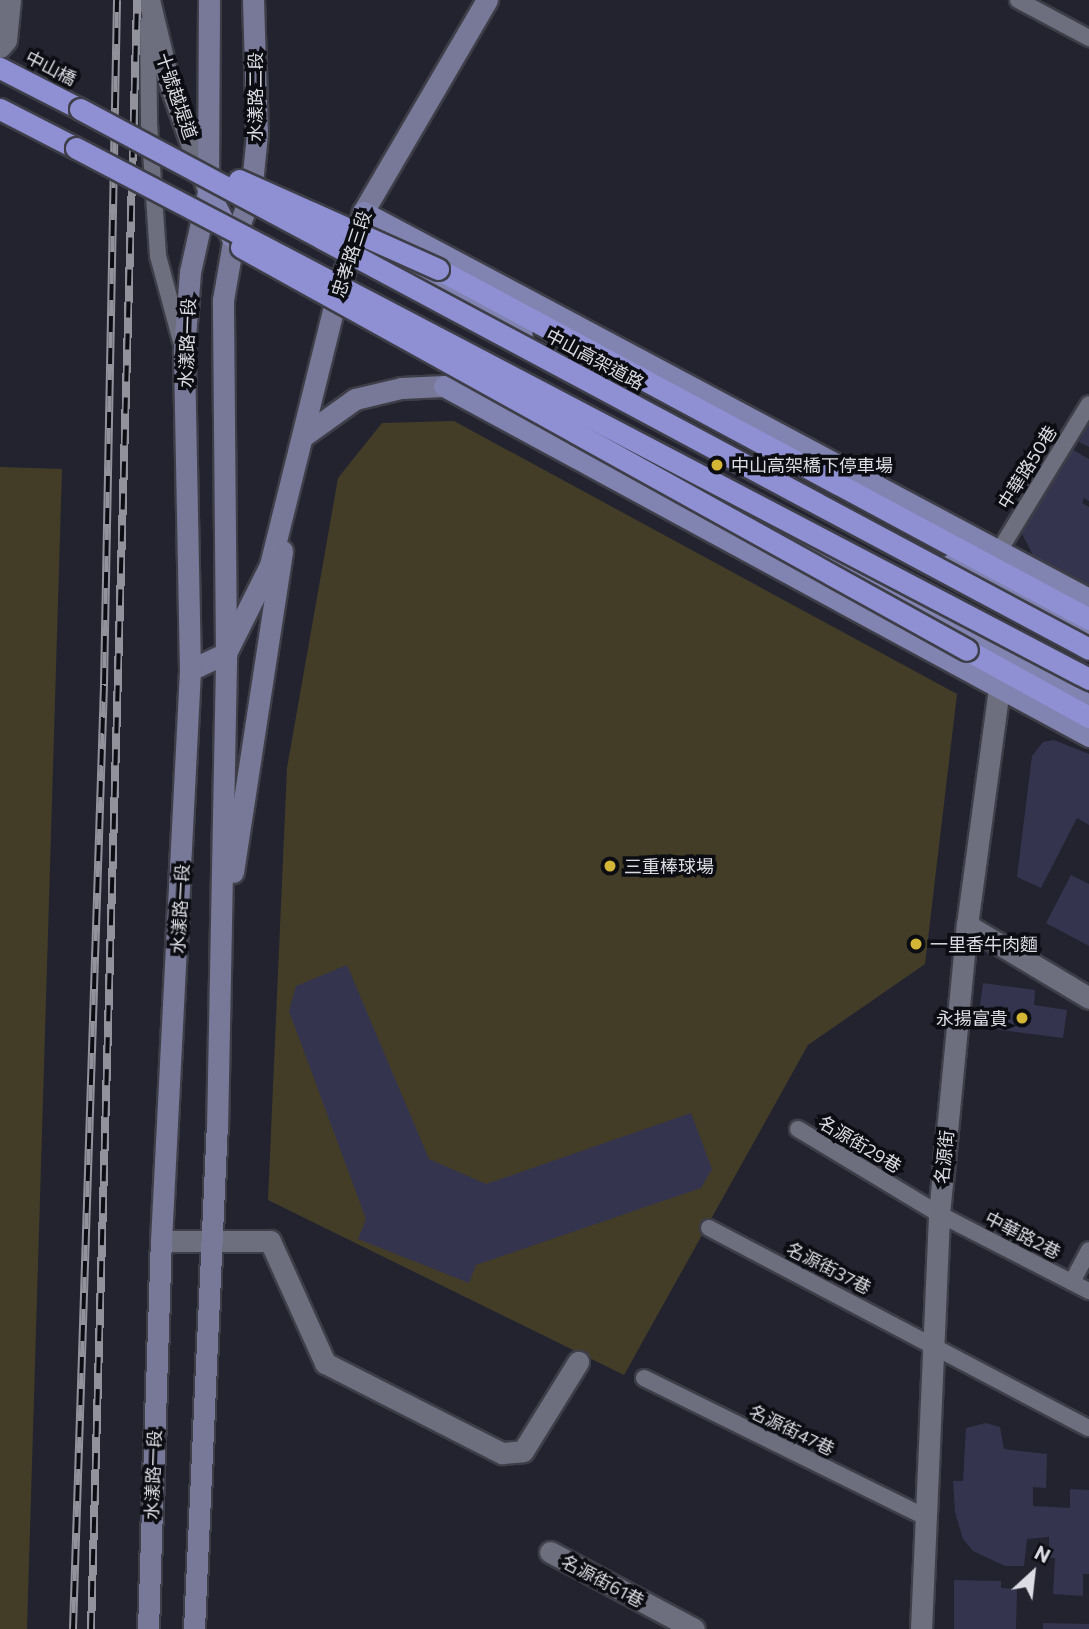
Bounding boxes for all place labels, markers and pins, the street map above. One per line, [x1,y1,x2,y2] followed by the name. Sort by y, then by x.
[731,454,893,476] place label: 中山高架橋下停車場
[709,457,725,473] marker: 中山高架橋下停車場
[624,855,714,877] place label: 三重棒球場
[602,858,618,874] marker: 三重棒球場
[930,933,1038,955] place label: 一里香牛肉麵
[908,936,924,952] marker: 一里香牛肉麵
[936,1007,1008,1029] place label: 永揚富貴
[1014,1010,1030,1026] marker: 永揚富貴

